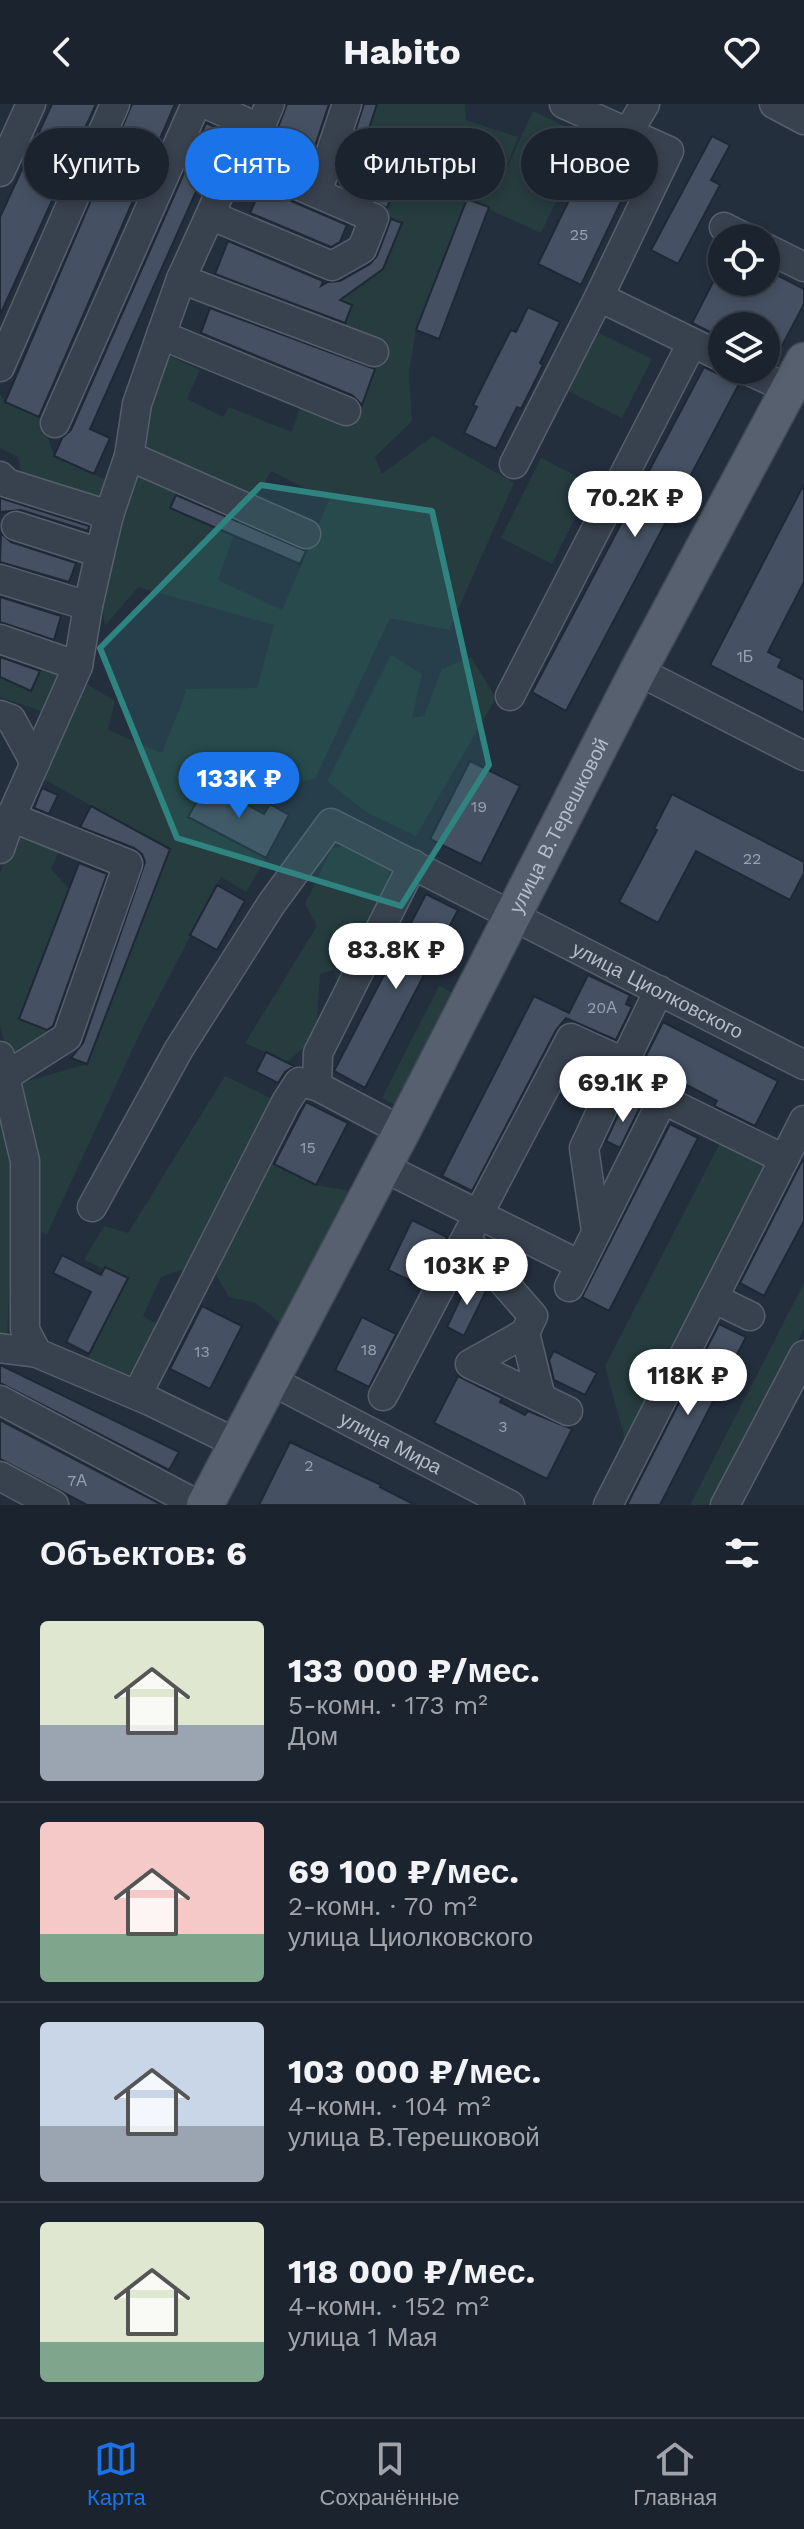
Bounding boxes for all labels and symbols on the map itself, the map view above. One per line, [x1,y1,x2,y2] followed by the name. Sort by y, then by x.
[570,225,588,244] house number: 25
[561,471,709,539] pin: 70.2K ₽
[737,647,753,666] house number: 1Б
[504,734,614,917] street label: улица В.Терешковой
[174,752,304,820] pin: 133K ₽
[471,797,487,816] house number: 19
[743,849,761,868] house number: 22
[322,923,470,991] pin: 83.8K ₽
[568,937,747,1044] street label: улица Циолковского
[587,998,617,1017] house number: 20А
[549,1056,697,1124] pin: 69.1K ₽
[300,1138,316,1157] house number: 15
[402,1239,532,1307] pin: 103K ₽
[361,1340,377,1359] house number: 18
[194,1342,210,1361] house number: 13
[623,1349,753,1417] pin: 118K ₽
[336,1406,447,1480] street label: улица Мира
[498,1417,508,1436] house number: 3
[304,1456,314,1475] house number: 2
[67,1471,87,1490] house number: 7А

